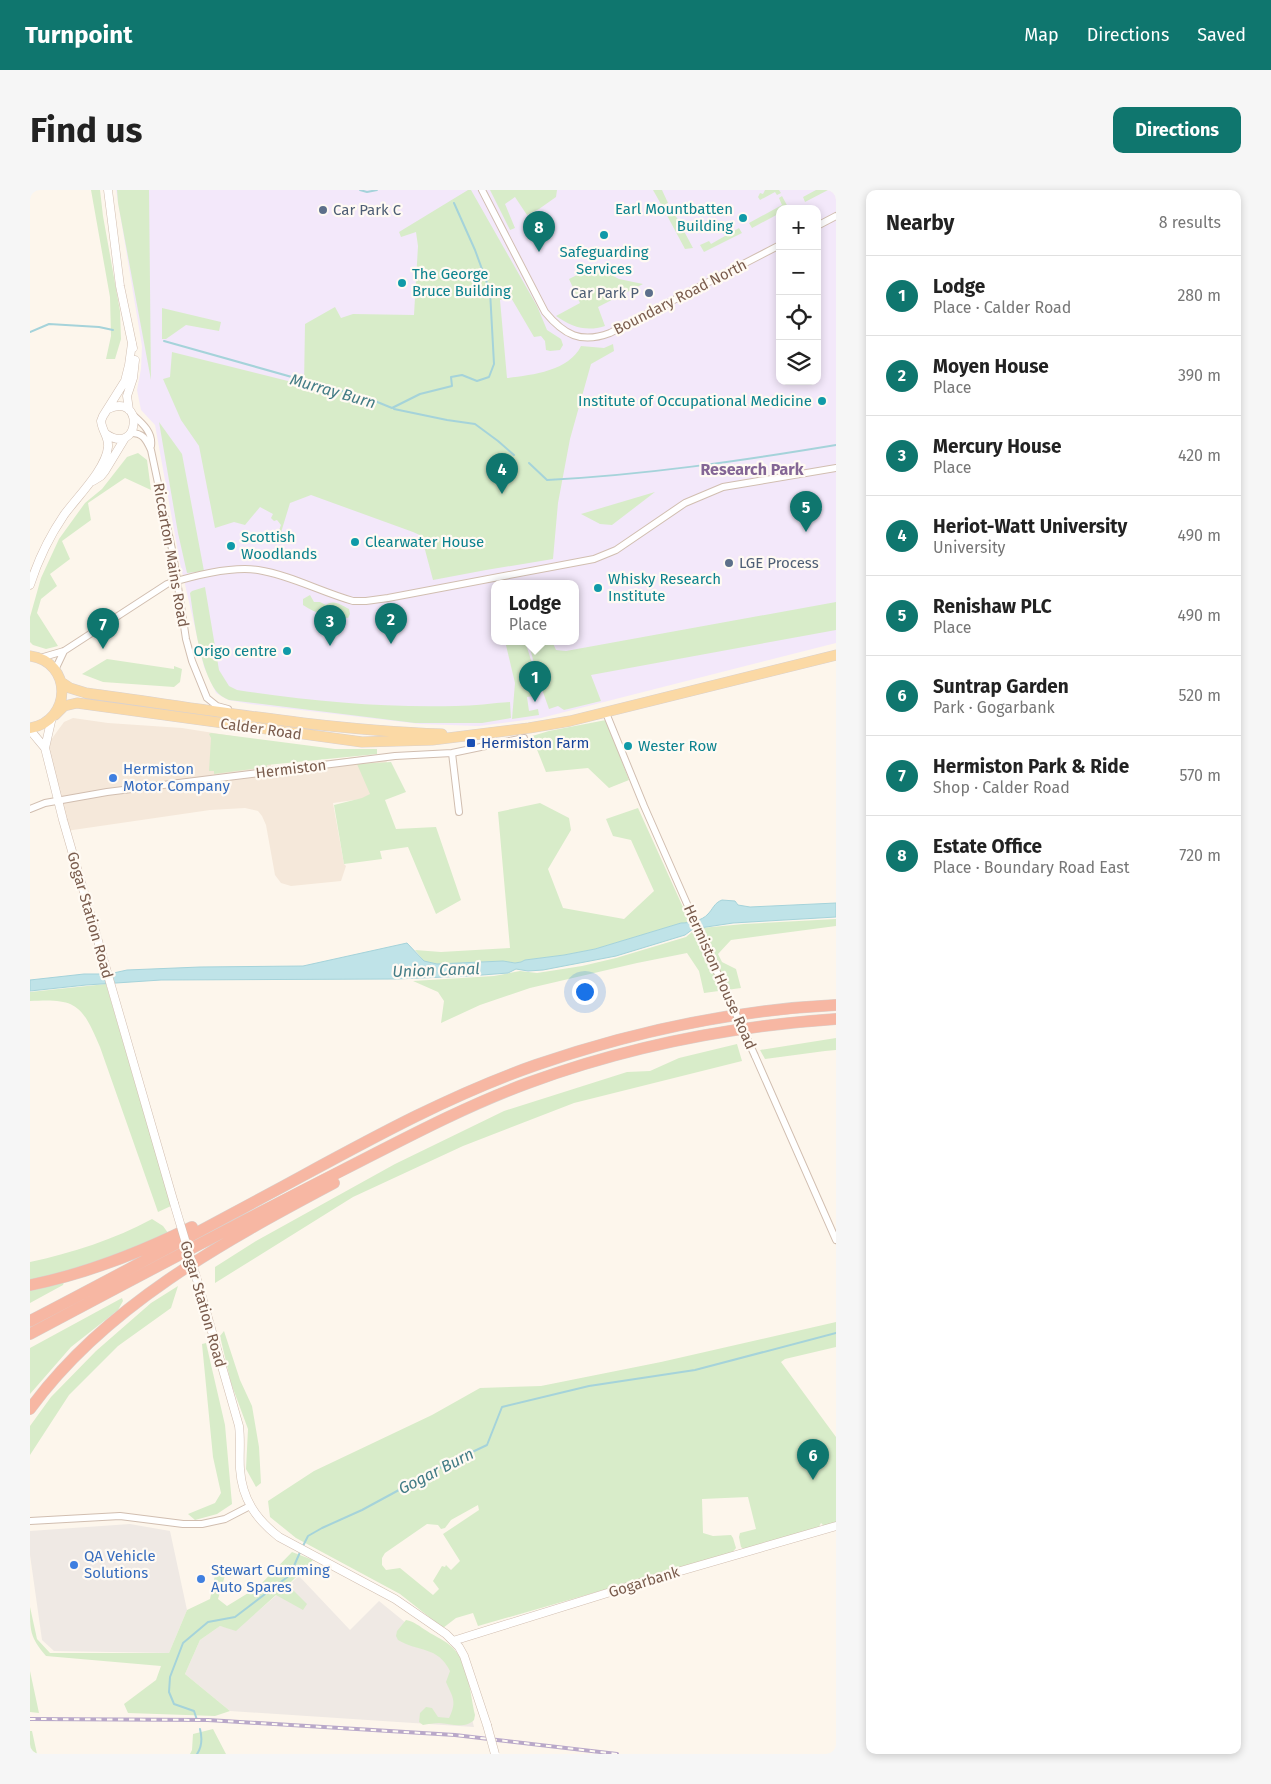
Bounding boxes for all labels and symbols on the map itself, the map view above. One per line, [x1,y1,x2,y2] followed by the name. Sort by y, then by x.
[615,200,733,235] place label: Earl Mountbatten Building
[333,201,402,219] place label: Car Park C
[317,204,329,216] marker: Car Park C
[523,211,555,252] pin: 8
[737,212,749,224] marker: Earl Mountbatten Building
[598,229,610,241] marker: Safeguarding Services
[559,243,649,278] place label: Safeguarding Services
[610,256,750,338] street label: Boundary Road North
[412,265,511,300] place label: The George Bruce Building
[396,277,408,289] marker: The George Bruce Building
[571,284,639,302] place label: Car Park P
[643,287,655,299] marker: Car Park P
[288,370,378,412] water label: Murray Burn
[578,392,812,410] place label: Institute of Occupational Medicine
[816,395,828,407] marker: Institute of Occupational Medicine
[486,453,518,494] pin: 4
[700,460,804,479] district label: Research Park
[149,481,193,629] street label: Riccarton Mains Road
[790,491,822,532] pin: 5
[241,528,317,563] place label: Scottish Woodlands
[365,533,484,551] place label: Clearwater House
[349,536,361,548] marker: Clearwater House
[225,540,237,552] marker: Scottish Woodlands
[739,554,819,572] place label: LGE Process
[723,557,735,569] marker: LGE Process
[608,570,721,605] place label: Whisky Research Institute
[592,582,604,594] marker: Whisky Research Institute
[375,603,407,644] pin: 2
[314,605,346,646] pin: 3
[87,608,119,649] pin: 7
[194,642,277,660] place label: Origo centre
[281,645,293,657] marker: Origo centre
[519,661,551,702] pin: 1
[219,714,303,744] street label: Calder Road
[481,734,589,752] place label: Hermiston Farm
[465,737,477,749] marker: Hermiston Farm
[638,737,717,755] place label: Wester Row
[622,740,634,752] marker: Wester Row
[255,756,327,782] street label: Hermiston
[123,760,230,795] place label: Hermiston Motor Company
[107,772,119,784] marker: Hermiston Motor Company
[63,850,117,980] street label: Gogar Station Road
[680,902,760,1052] street label: Hermiston House Road
[392,959,480,981] water label: Union Canal
[572,979,598,1005] your location
[176,1239,230,1369] street label: Gogar Station Road
[797,1439,829,1480] pin: 6
[395,1444,477,1498] water label: Gogar Burn
[84,1547,156,1582] place label: QA Vehicle Solutions
[68,1559,80,1571] marker: QA Vehicle Solutions
[211,1561,330,1596] place label: Stewart Cumming Auto Spares
[606,1563,682,1601] street label: Gogarbank
[195,1573,207,1585] marker: Stewart Cumming Auto Spares

